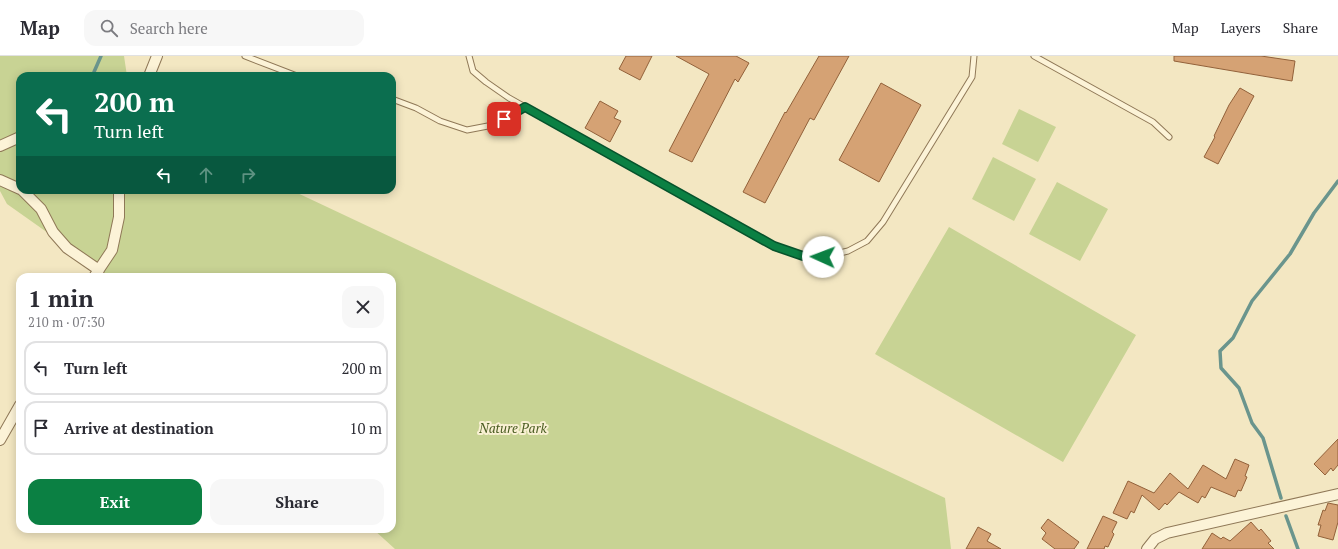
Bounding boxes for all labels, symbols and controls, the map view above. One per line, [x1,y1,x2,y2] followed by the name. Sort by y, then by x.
[84,10,364,46] search box
[20,15,60,40] text: Map
[98,17,120,39] icon: search
[130,18,208,38] text: Search here
[1172,18,1199,37] text: Map
[1221,18,1261,37] text: Layers
[1283,18,1318,37] text: Share
[94,83,175,120] text: 200 m
[28,88,80,140] icon: left
[487,102,521,136] pin
[493,108,515,130] icon: arrive
[94,119,164,143] text: Turn left
[153,164,175,186] icon: left
[195,164,217,186] icon: ahead
[237,164,259,186] icon: right
[802,236,844,278] position arrow
[28,282,94,314] text: 1 min
[342,286,384,328] button: close
[28,313,105,331] text: 210 m · 07:30
[30,357,52,379] icon: left
[64,358,128,378] text: Turn left
[341,358,382,378] text: 200 m
[30,417,52,439] icon: arrive
[64,418,214,438] text: Arrive at destination
[349,418,382,438] text: 10 m
[478,419,547,437] park label: Nature Park
[28,479,202,525] button: Exit
[210,479,384,525] button: Share

